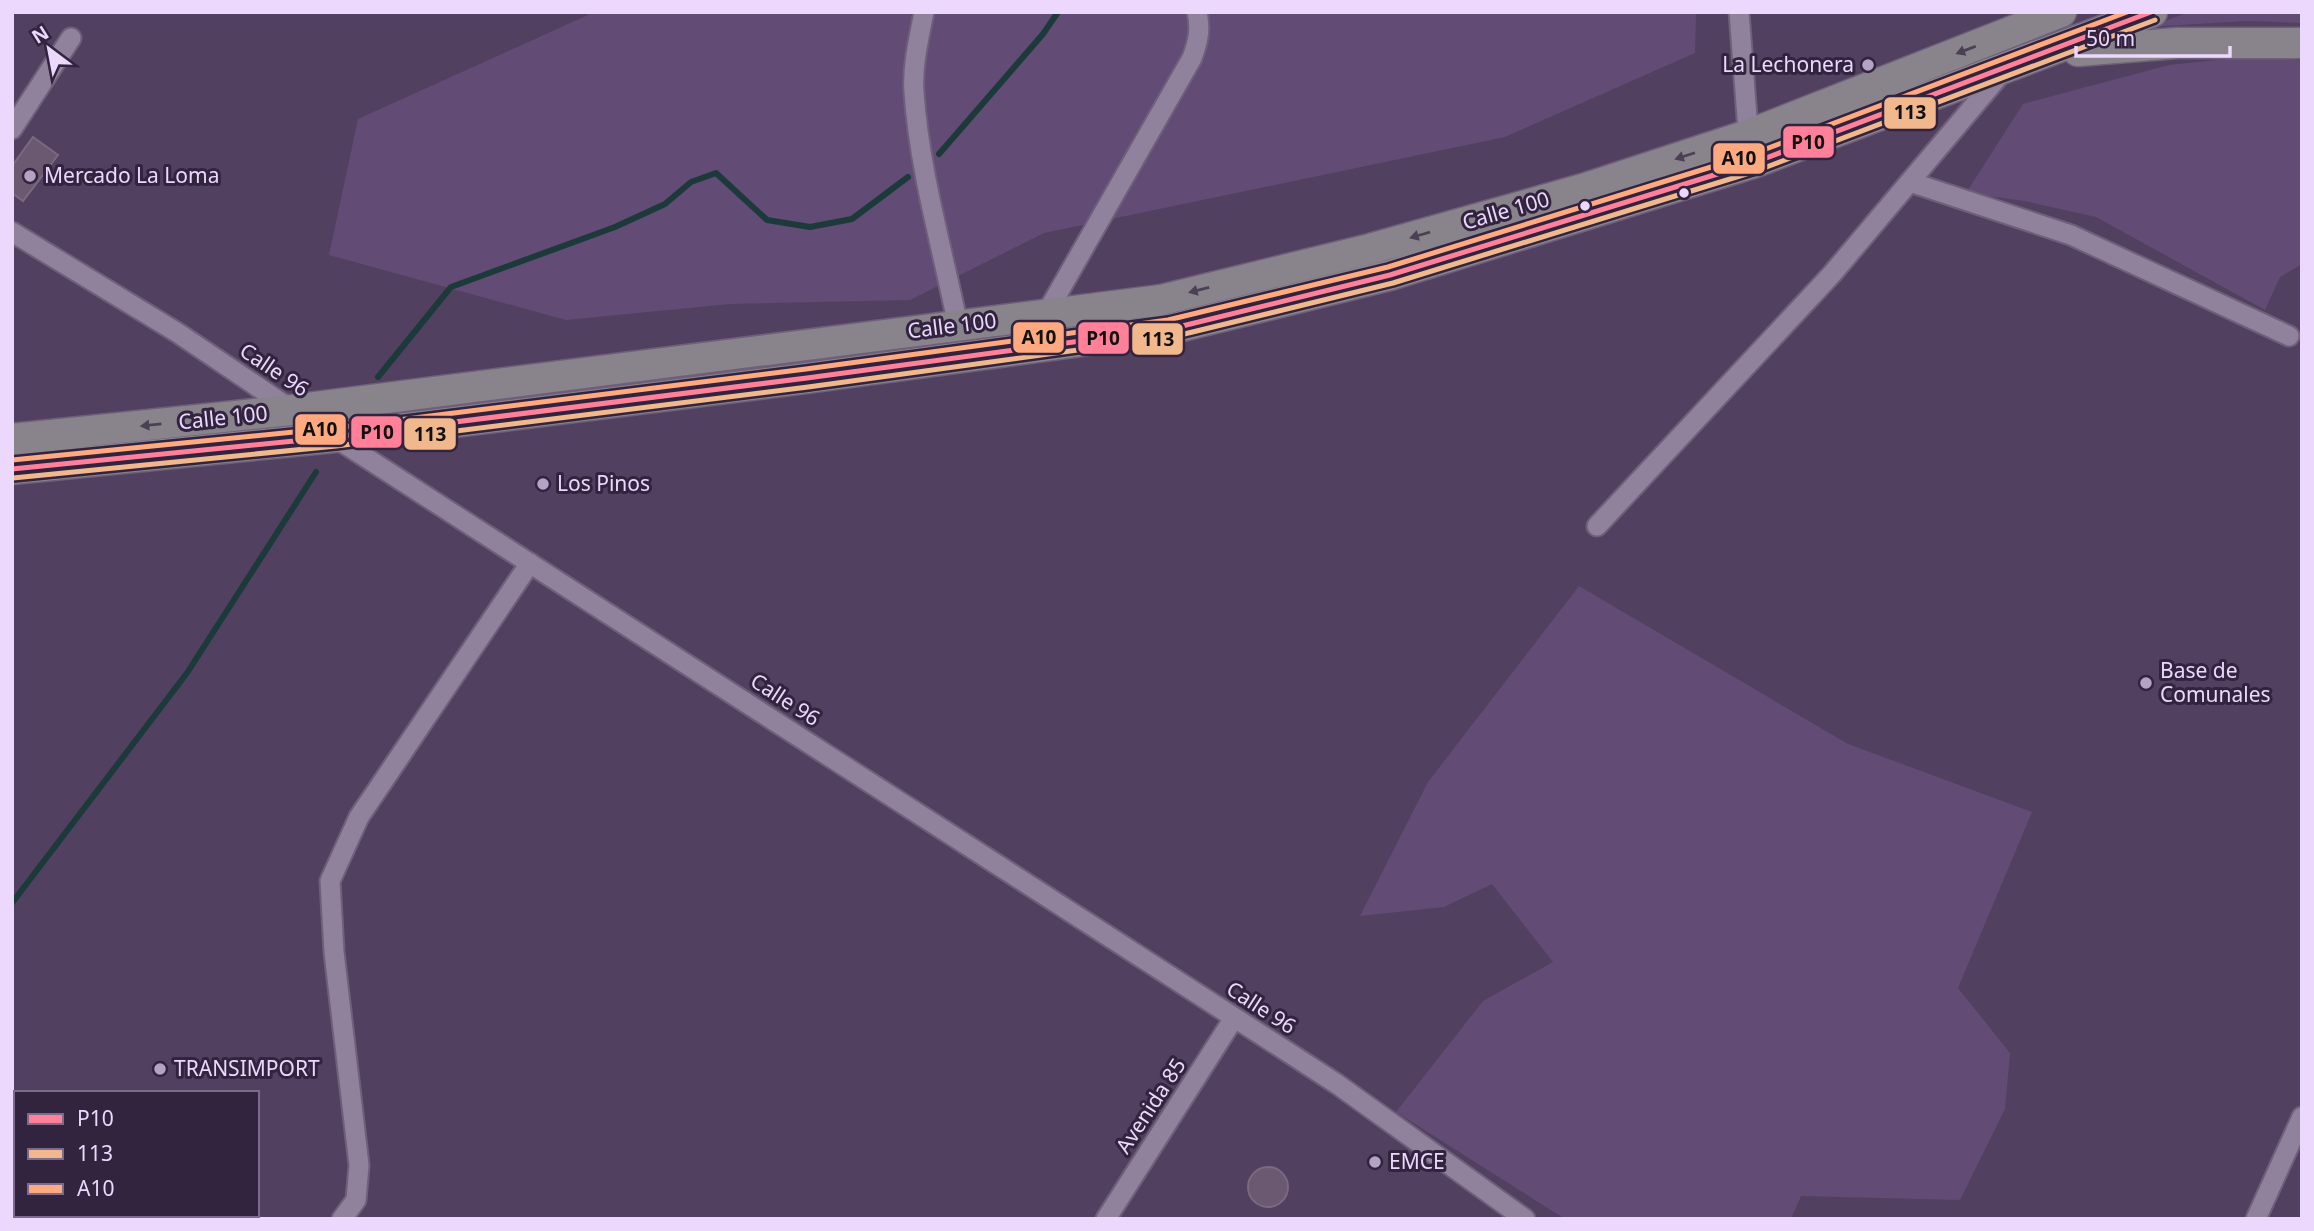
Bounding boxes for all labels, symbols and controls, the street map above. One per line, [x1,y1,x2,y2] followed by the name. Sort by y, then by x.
[14,14,84,84] north arrow
[2076,14,2230,58] scale bar
[27,19,53,50] text: N
[2086,24,2135,52] text: 50 m
[1956,44,1977,55] one-way arrow
[1722,50,1854,78] place label: La Lechonera
[1860,57,1876,73] marker: La Lechonera
[1883,96,1937,130] line badge: 113
[1894,99,1926,125] text: 113
[1782,125,1835,159] line badge: P10
[1791,129,1825,155] text: P10
[1712,142,1766,175] line badge: A10
[1722,145,1757,171] text: A10
[1674,151,1695,161] one-way arrow
[44,161,219,189] place label: Mercado La Loma
[22,168,38,184] marker: Mercado La Loma
[1459,184,1552,236] street label: Calle 100
[1677,186,1691,200] unlabelled marker
[1578,199,1592,213] unlabelled marker
[1409,230,1431,241] one-way arrow
[1188,285,1210,296] one-way arrow
[906,306,998,344] street label: Calle 100
[1012,321,1065,354] line badge: A10
[1077,321,1130,355] line badge: P10
[1131,322,1184,356] line badge: 113
[1022,324,1057,350] text: A10
[1086,325,1120,351] text: P10
[1142,326,1174,352] text: 113
[235,336,314,402] street label: Calle 96
[177,398,269,436] street label: Calle 100
[294,413,347,446] line badge: A10
[350,415,403,449] line badge: P10
[303,416,338,442] text: A10
[403,417,457,451] line badge: 113
[360,419,394,445] text: P10
[140,420,162,431] one-way arrow
[414,421,446,447] text: 113
[557,469,650,497] place label: Los Pinos
[535,476,551,492] marker: Los Pinos
[2160,656,2271,708] place label: Base de Comunales
[746,666,826,732] street label: Calle 96
[2138,675,2154,691] marker: Base de Comunales
[1222,974,1302,1040] street label: Calle 96
[1109,1052,1191,1159] street label: Avenida 85
[174,1054,320,1082] place label: TRANSIMPORT
[152,1061,168,1077] marker: TRANSIMPORT
[14,1091,259,1217] legend
[77,1104,114,1132] text: P10
[77,1139,113,1167] text: 113
[1389,1147,1445,1175] place label: EMCE
[1367,1154,1383,1170] marker: EMCE
[77,1174,114,1202] text: A10

